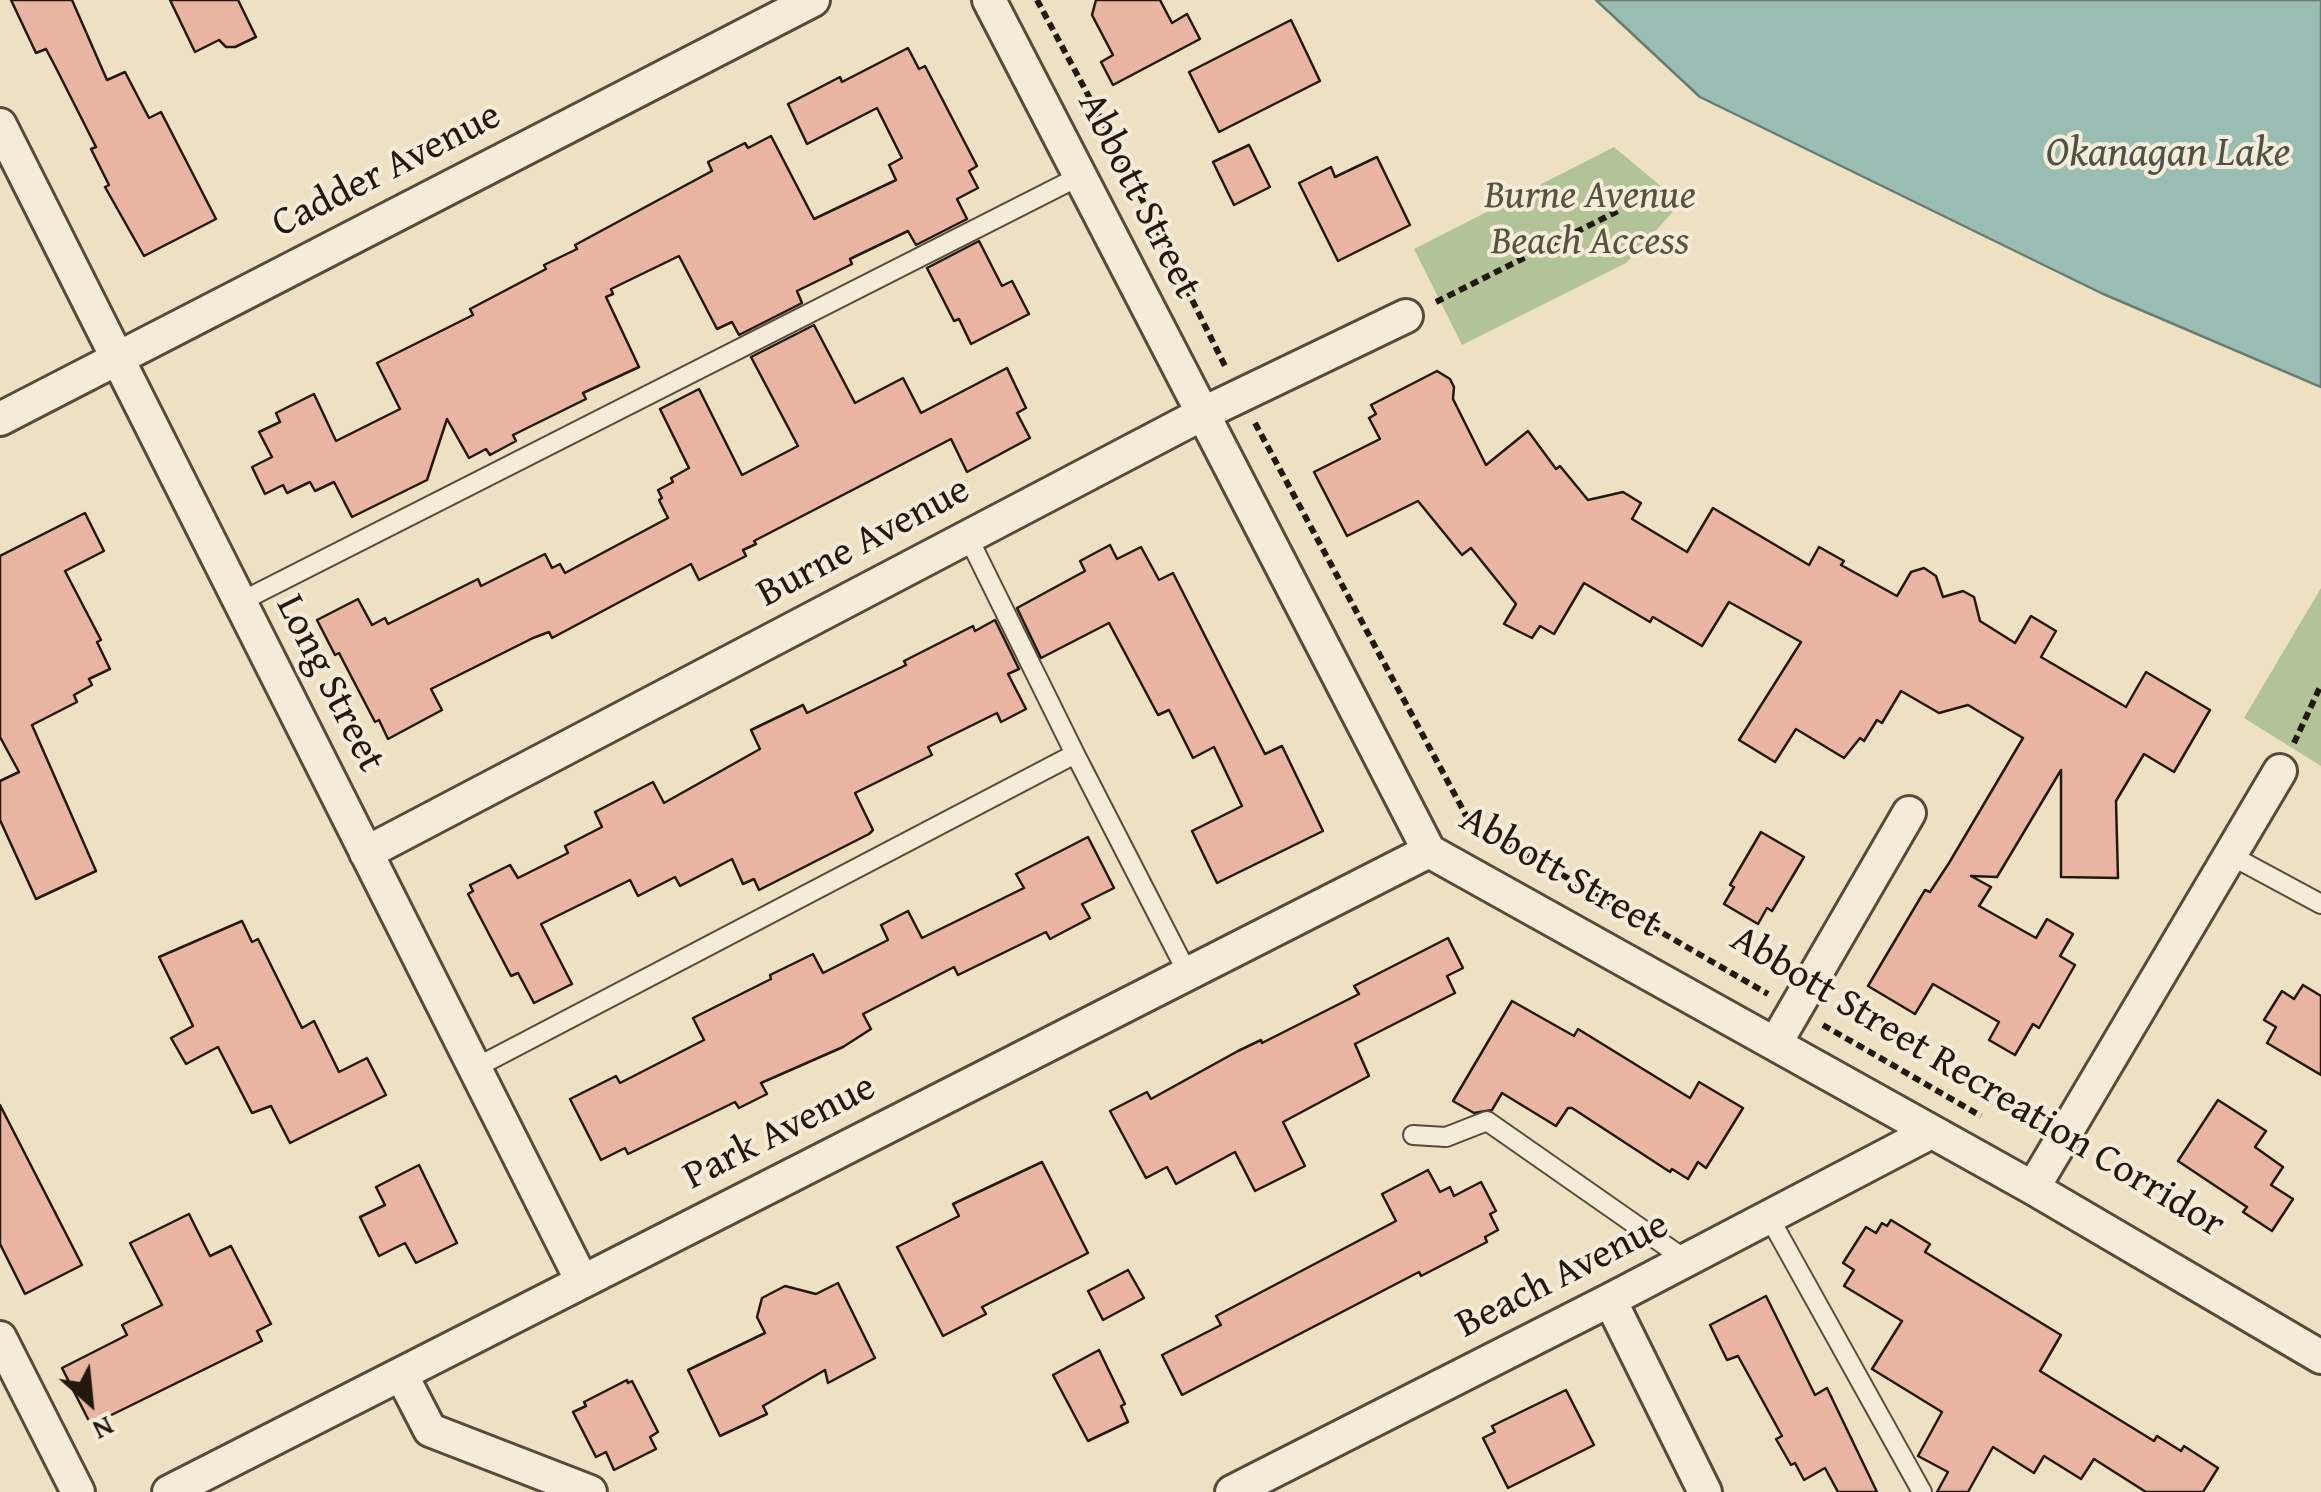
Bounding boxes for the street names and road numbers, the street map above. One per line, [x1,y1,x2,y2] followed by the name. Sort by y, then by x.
[1066,85,1210,307] street label: Abbott Street
[265,93,509,249] street label: Cadder Avenue
[750,467,978,619] street label: Burne Avenue
[264,587,394,781] street label: Long Street
[1451,796,1669,950] street label: Abbott Street
[1721,916,2233,1250] street label: Abbott Street Recreation Corridor
[676,1064,884,1202] street label: Park Avenue
[1449,1202,1677,1350] street label: Beach Avenue

